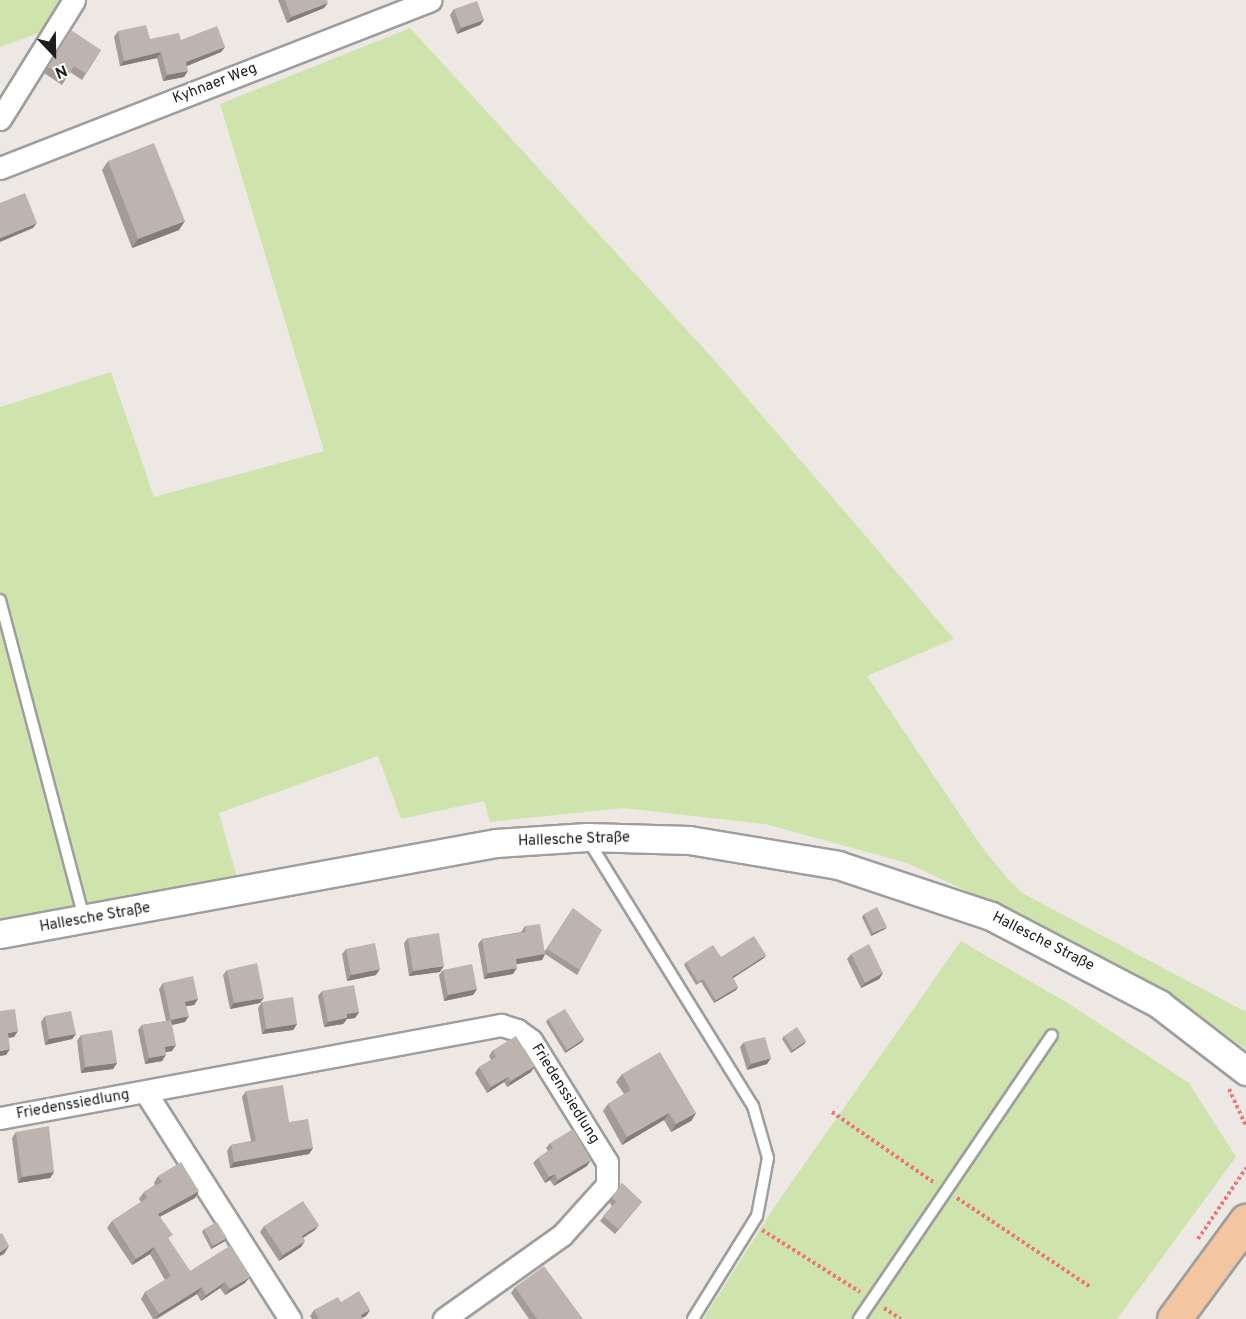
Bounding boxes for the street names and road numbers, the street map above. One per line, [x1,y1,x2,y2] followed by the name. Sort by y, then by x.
[170,60,260,108] street label: Kyhnaer Weg
[518,829,630,851] street label: Hallesche Straße
[38,899,152,937] street label: Hallesche Straße
[989,909,1097,975] street label: Hallesche Straße
[527,1041,603,1147] street label: Friedenssiedlung
[15,1086,131,1124] street label: Friedenssiedlung

